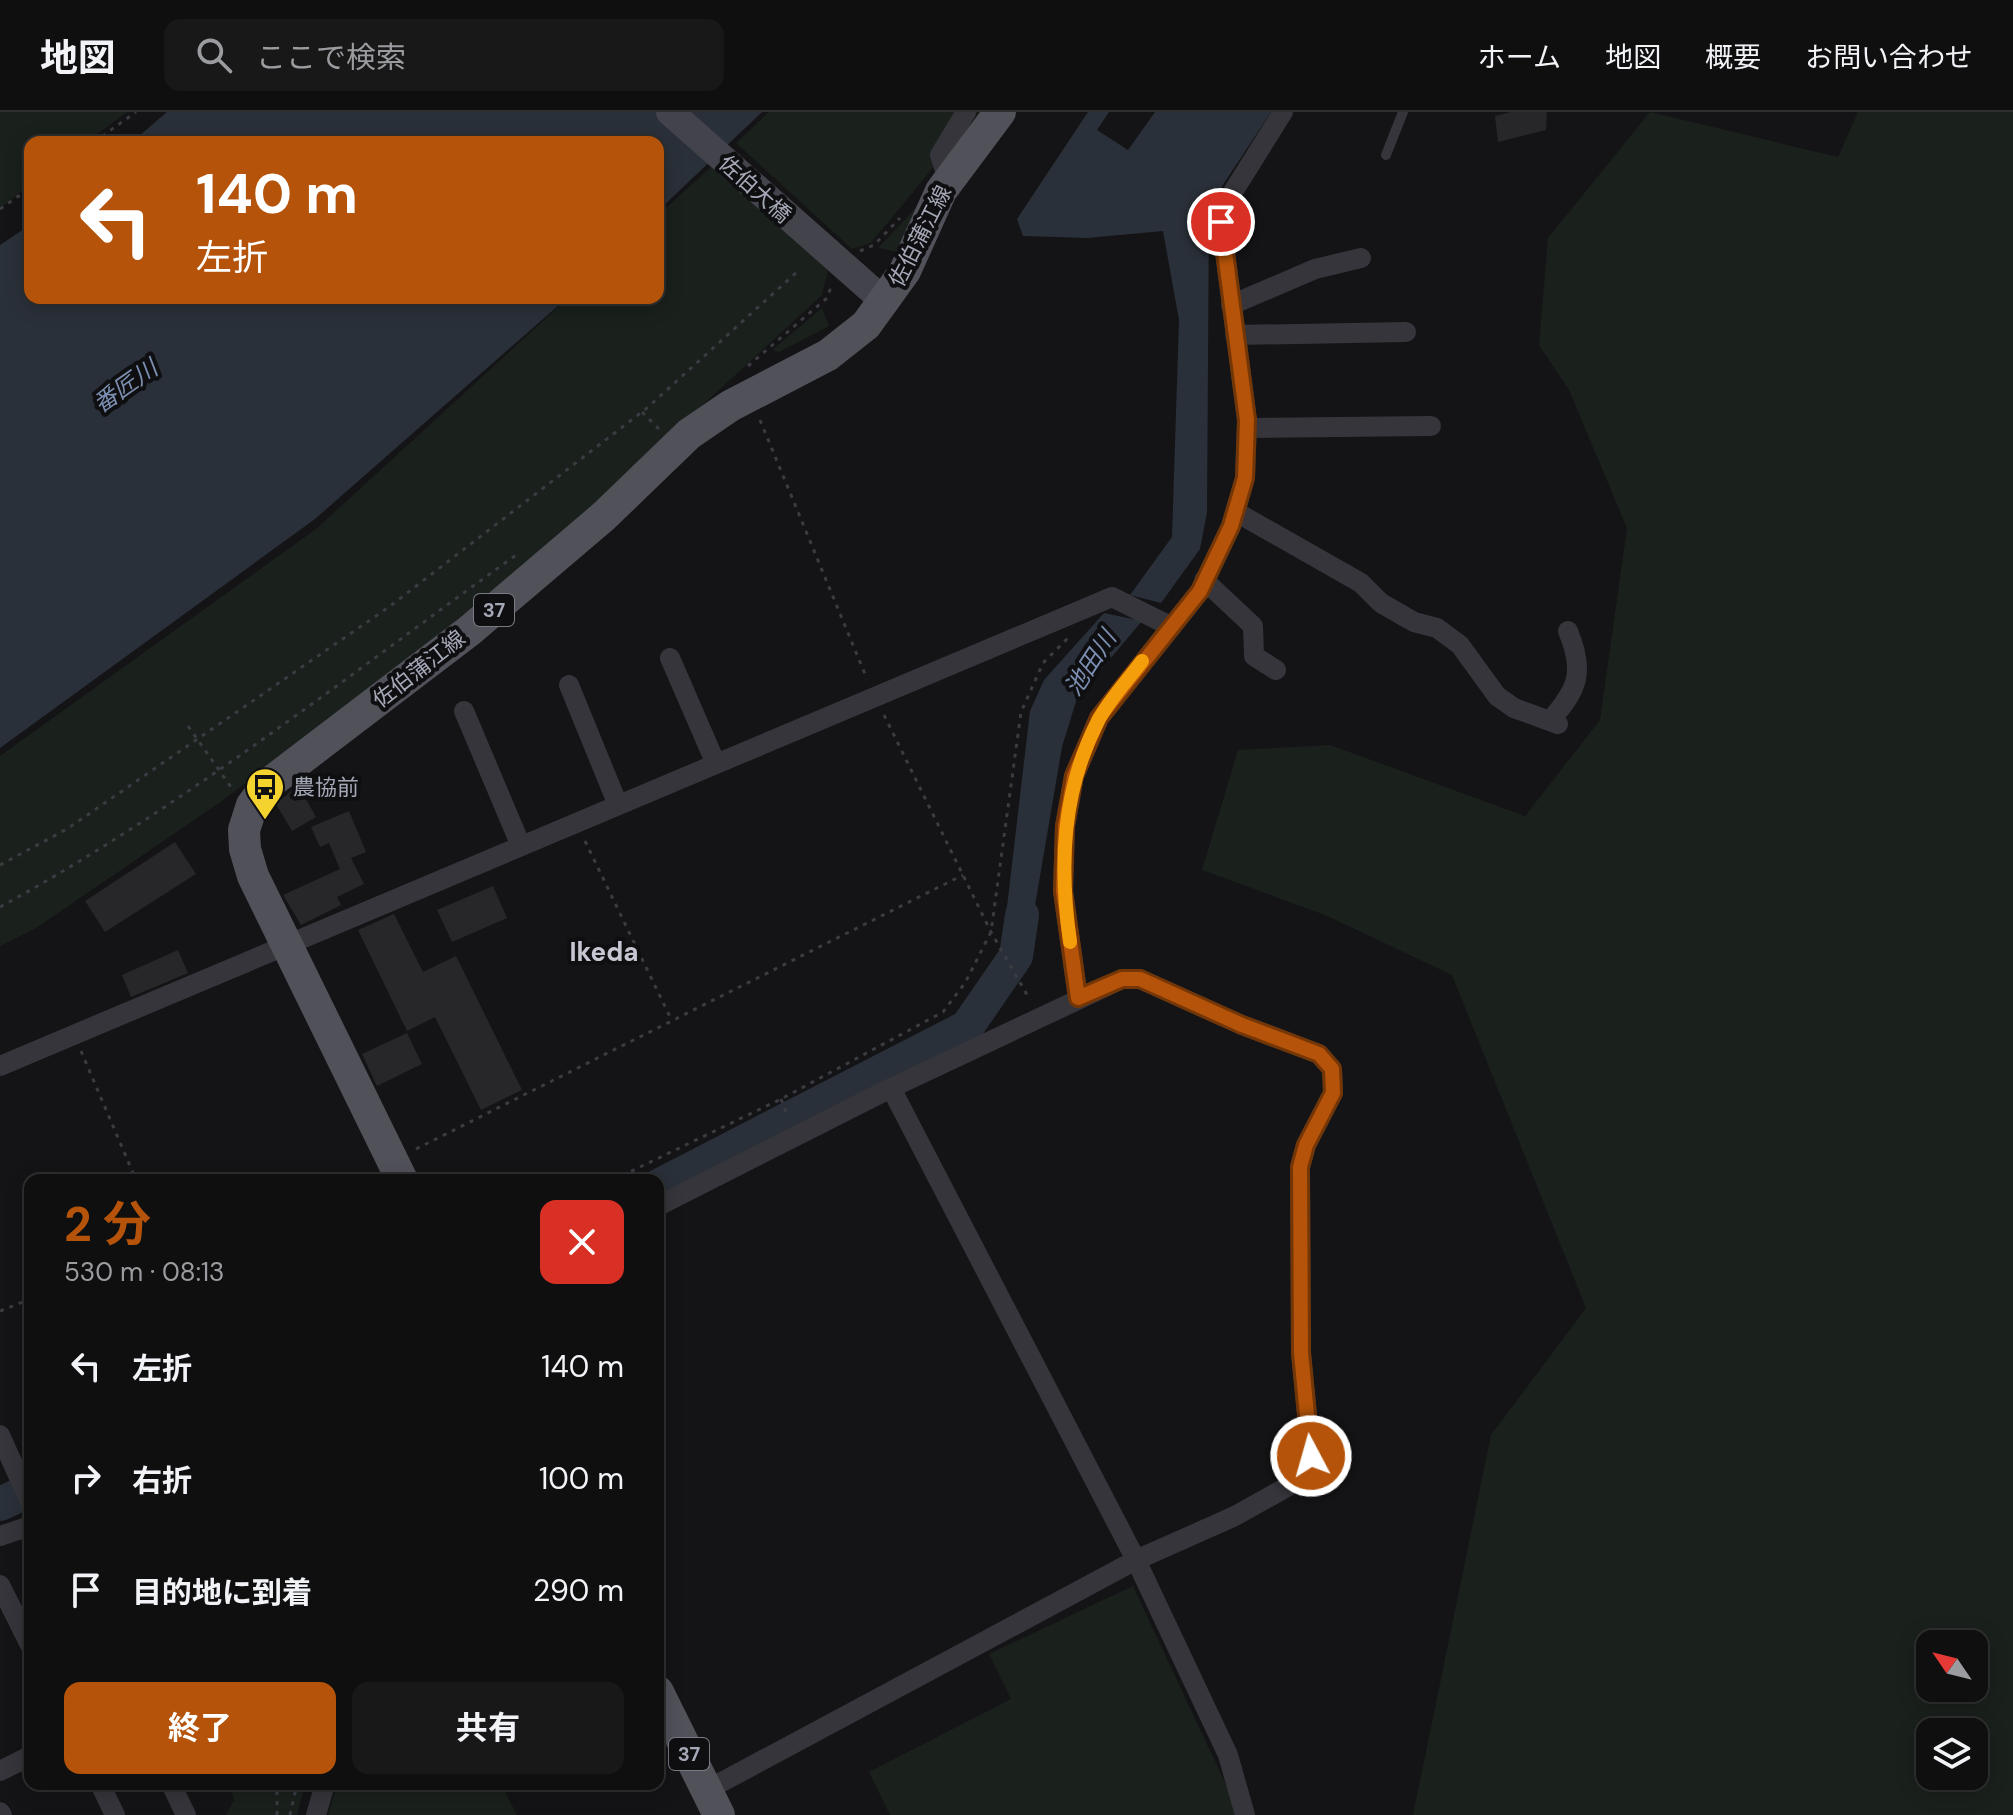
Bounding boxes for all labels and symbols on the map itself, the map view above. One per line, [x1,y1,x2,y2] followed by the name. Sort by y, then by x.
[713,149,797,229] street label: 佐伯大橋
[882,180,958,292] street label: 佐伯蒲江線
[1187,188,1255,256] pin
[87,351,166,419] water label: 番匠川
[474,594,514,626] road number: 37
[1057,622,1124,702] water label: 池田川
[367,624,471,714] street label: 佐伯蒲江線
[244,766,286,821] bus stop icon: 農協前
[293,773,359,802] place label: 農協前
[570,935,638,969] district label: Ikeda
[1269,1414,1353,1498] position arrow
[1916,1630,1988,1702] north arrow
[669,1738,709,1770] road number: 37

